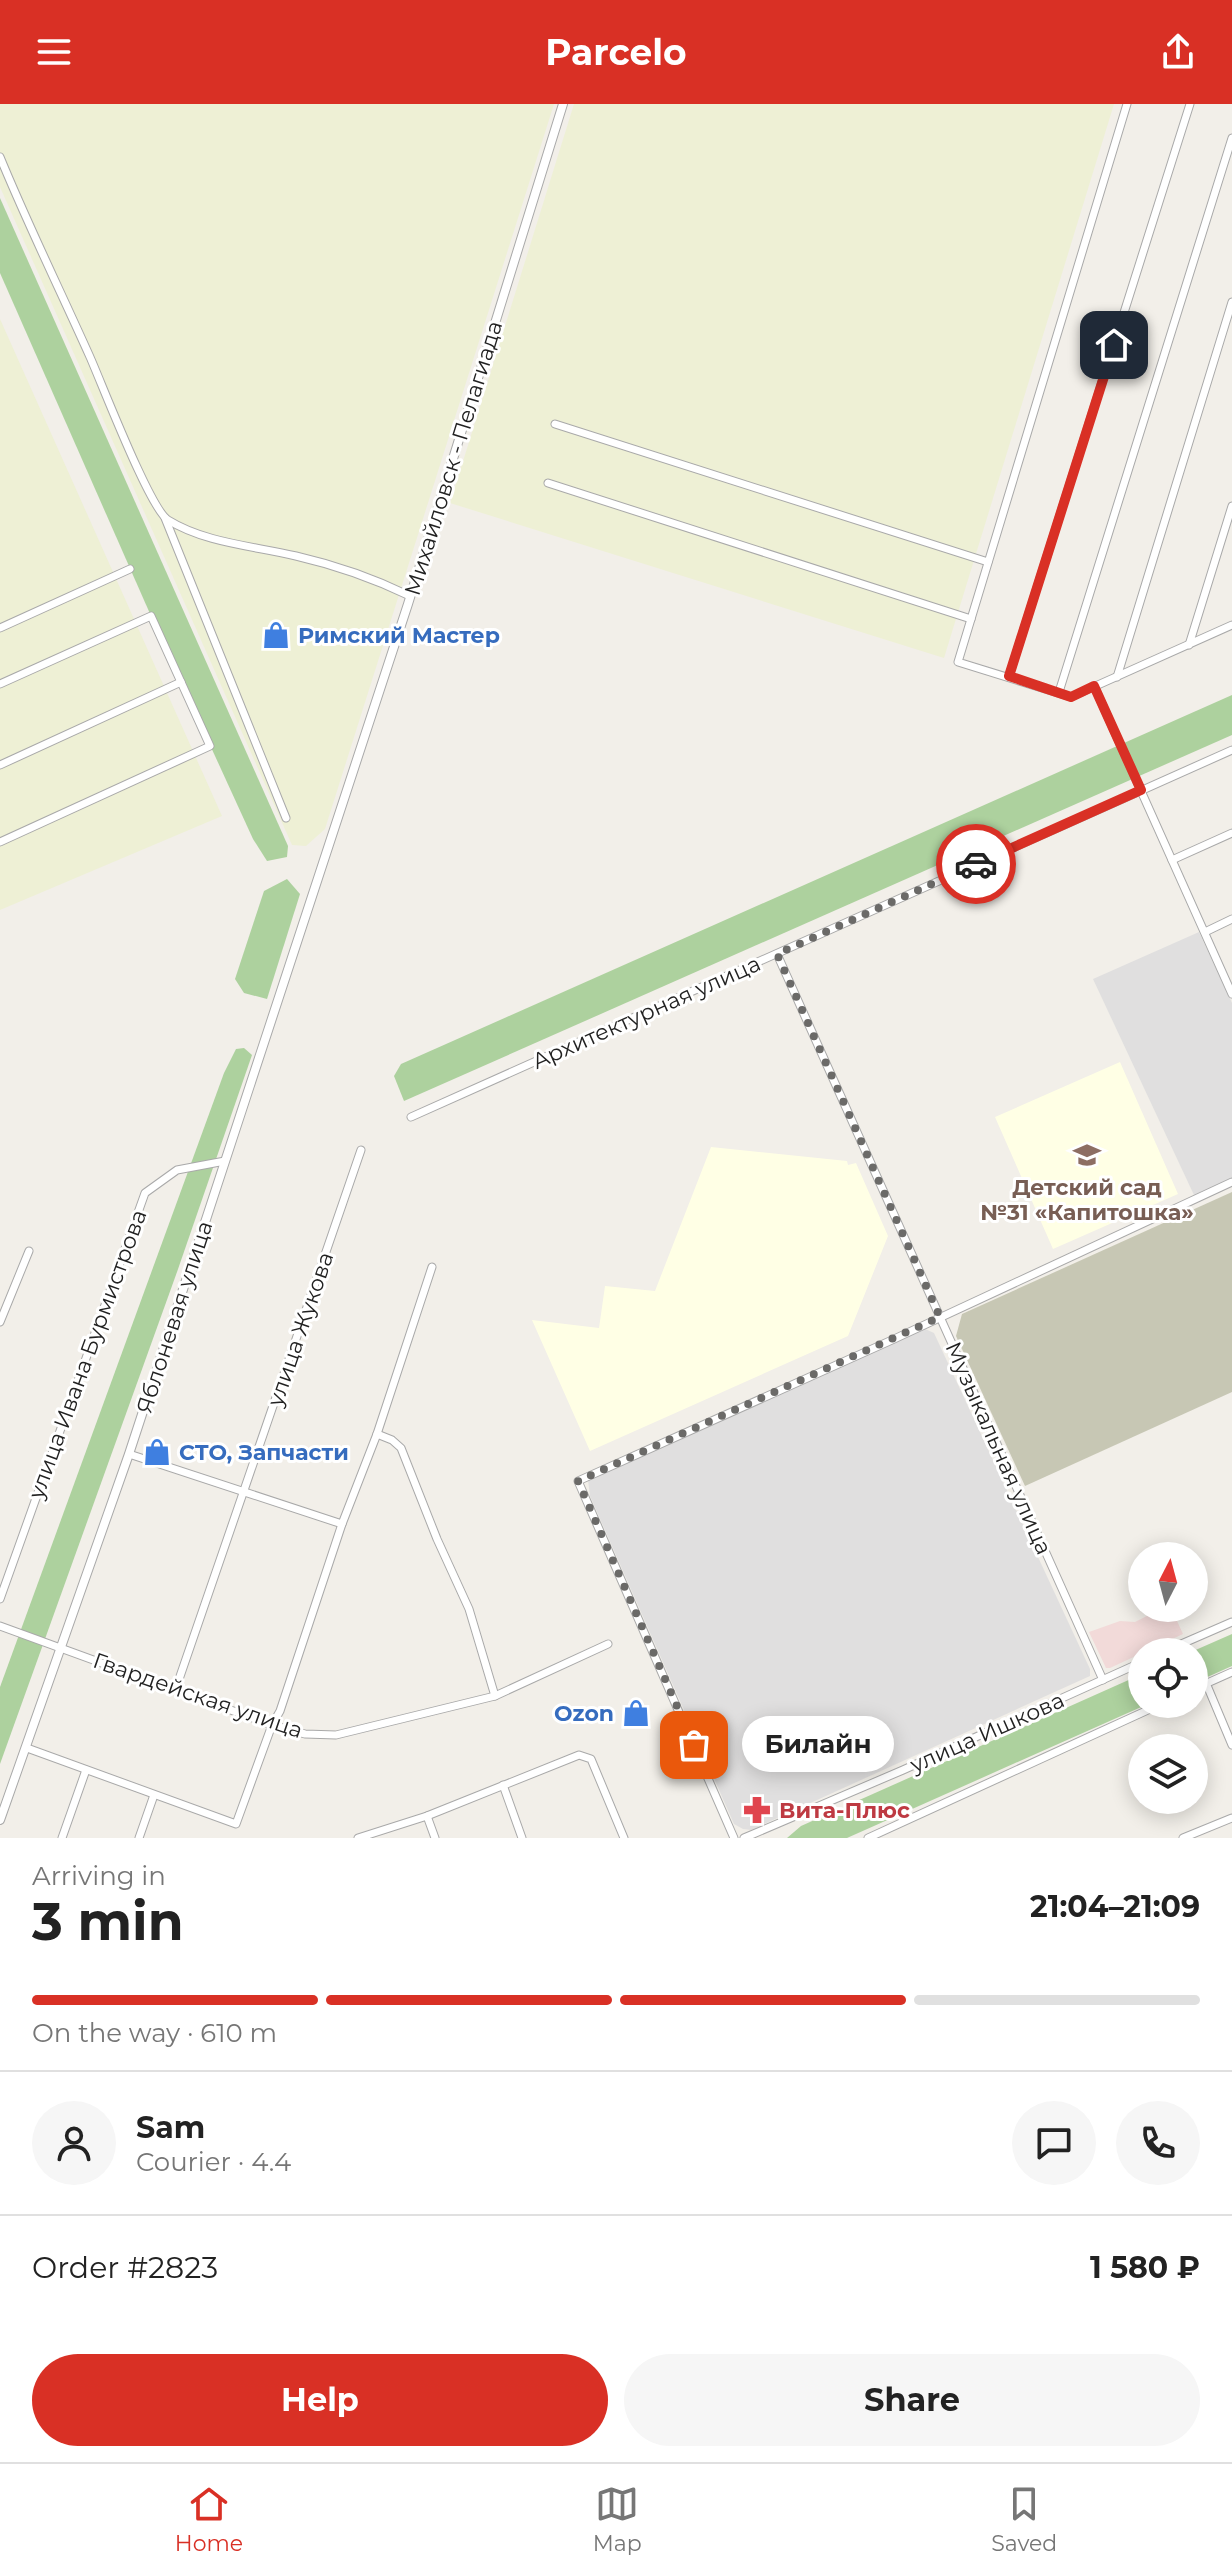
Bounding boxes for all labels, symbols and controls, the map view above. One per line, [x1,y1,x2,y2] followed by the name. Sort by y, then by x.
[32,30,76,74] icon: menu
[545,30,687,74] text: Parcelo
[1156,30,1200,74] icon: share
[1080,311,1148,379] pin
[399,318,508,599] street label: Михайловск - Пелагиада
[1092,323,1136,367] icon: home
[261,620,291,650] shop icon: Римский Мастер
[298,622,500,649] place label: Римский Мастер
[936,824,1016,904] courier
[954,842,998,886] icon: car
[528,950,765,1075] street label: Архитектурная улица
[1072,1140,1102,1170] school or university icon: Детский сад №31 «Капитошка»
[980,1174,1194,1226] place label: Детский сад №31 «Капитошка»
[22,1206,152,1503] street label: улица Ивана Бурмистрова
[131,1217,218,1417] street label: Яблоневая улица
[261,1249,339,1411] street label: улица Жукова
[940,1338,1058,1559] street label: Музыкальная улица
[142,1437,172,1467] shop icon: СТО, Запчасти
[179,1439,349,1466] place label: СТО, Запчасти
[1128,1542,1208,1622] north arrow
[1128,1542,1208,1814] map controls
[1128,1638,1208,1718] button: locate
[90,1647,306,1744] street label: Гвардейская улица
[905,1686,1068,1779] street label: улица Ишкова
[621,1698,651,1728] shop icon: Ozon
[554,1700,614,1727] place label: Ozon
[660,1711,728,1779] pin
[742,1717,894,1773] callout: Билайн
[672,1723,716,1767] icon: bag
[764,1728,872,1760] text: Билайн
[1128,1734,1208,1814] button: layers
[742,1795,772,1825] pharmacy icon: Вита-Плюс
[779,1797,910,1824] place label: Вита-Плюс
[32,1860,166,1892] text: Arriving in
[1030,1888,1200,1925] text: 21:04–21:09
[32,1890,184,1953] text: 3 min
[32,2017,277,2049] text: On the way · 610 m
[32,2101,116,2185] button: person
[1012,2101,1096,2185] button: chat
[1116,2101,1200,2185] button: phone
[136,2109,205,2146] text: Sam
[136,2146,291,2178] text: Courier · 4.4
[32,2249,218,2286] text: Order #2823
[1090,2249,1200,2286] text: 1 580 ₽
[32,2354,608,2446] button: Help
[624,2354,1200,2446] button: Share
[175,2482,243,2557] tab: Home
[593,2482,642,2557] tab: Map
[991,2482,1057,2557] tab: Saved

